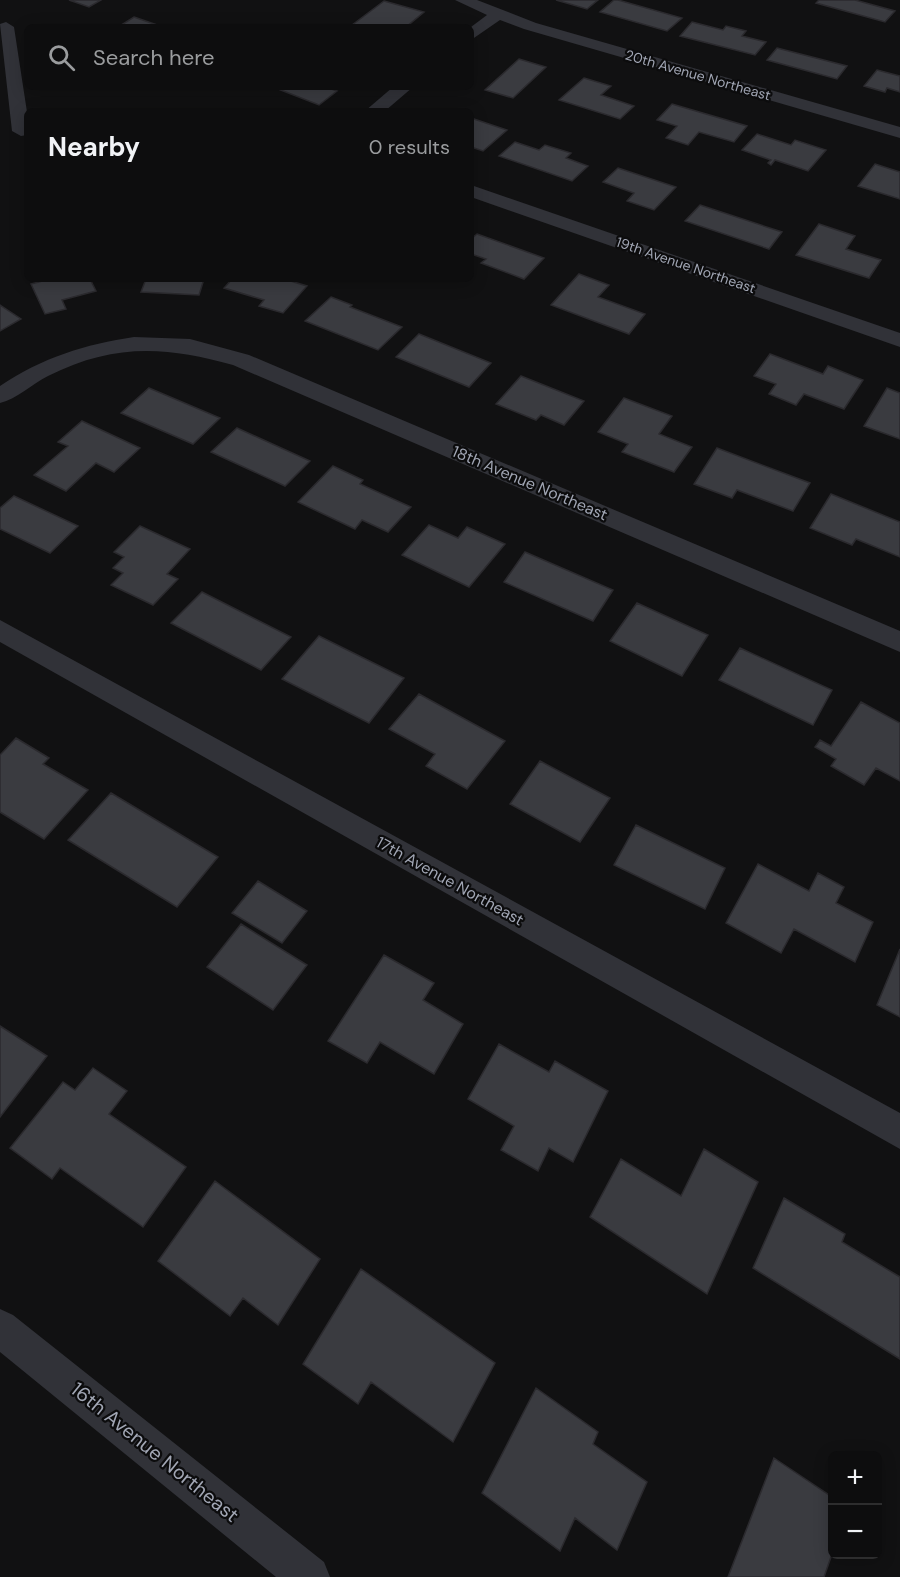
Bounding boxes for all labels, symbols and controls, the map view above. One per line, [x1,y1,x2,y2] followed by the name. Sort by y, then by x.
[24,24,474,90] search box
[45,41,78,74] icon: search
[93,43,214,72] text: Search here
[623,46,773,104] street label: 20th Avenue Northeast
[48,130,140,164] text: Nearby
[369,134,450,160] text: 0 results
[614,233,758,297] street label: 19th Avenue Northeast
[449,441,611,525] street label: 18th Avenue Northeast
[373,832,527,930] street label: 17th Avenue Northeast
[66,1376,244,1528] street label: 16th Avenue Northeast
[828,1451,882,1559] map controls
[828,1451,882,1505] button: +
[828,1505,882,1559] button: −

